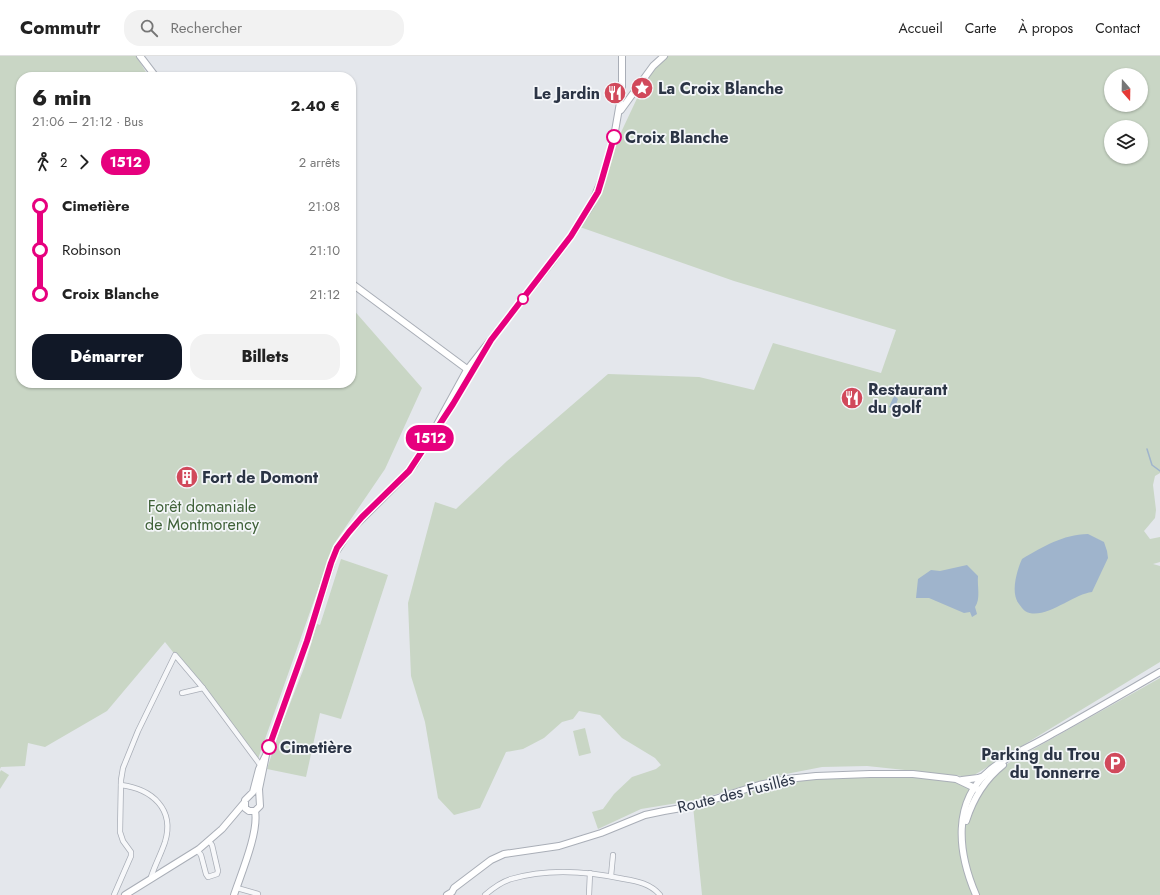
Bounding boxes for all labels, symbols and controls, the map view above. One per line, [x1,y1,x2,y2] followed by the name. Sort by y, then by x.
[124,10,404,46] search box
[20,14,100,41] text: Commutr
[138,17,160,39] icon: search
[170,17,242,39] text: Rechercher
[899,18,943,38] text: Accueil
[965,18,996,38] text: Carte
[1018,18,1073,38] text: À propos
[1095,18,1140,38] text: Contact
[1104,68,1148,112] north arrow
[1104,68,1148,164] map controls
[629,75,655,101] place icon: La Croix Blanche
[658,77,784,100] place label: La Croix Blanche
[602,80,628,106] restaurant icon: Le Jardin
[32,81,91,113] text: 6 min
[534,82,600,105] place label: Le Jardin
[291,95,340,117] text: 2.40 €
[32,112,143,131] text: 21:06 – 21:12 · Bus
[1104,120,1148,164] button: layers
[625,126,729,149] place label: Croix Blanche
[606,129,622,145] marker: Croix Blanche
[32,151,54,173] icon: walk
[73,151,95,173] icon: forward
[109,152,142,172] text: 1512
[60,153,67,172] text: 2
[299,153,340,172] text: 2 arrêts
[62,195,130,217] text: Cimetière
[308,197,340,216] text: 21:08
[62,239,121,261] text: Robinson
[309,241,340,260] text: 21:10
[62,283,159,305] text: Croix Blanche
[310,285,340,304] text: 21:12
[517,293,529,305] unlabelled marker
[32,334,182,380] button: Démarrer
[190,334,340,380] button: Billets
[868,378,948,419] place label: Restaurant du golf
[839,385,865,411] restaurant icon: Restaurant du golf
[402,425,458,451] line badge: 1512
[414,428,446,448] text: 1512
[174,464,200,490] building icon: Fort de Domont
[202,466,319,489] place label: Fort de Domont
[145,495,260,536] park label: Forêt domaniale de Montmorency
[280,736,352,759] place label: Cimetière
[261,739,277,755] marker: Cimetière
[981,743,1100,784] place label: Parking du Trou du Tonnerre
[1102,750,1128,776] parking icon: Parking du Trou du Tonnerre
[675,767,797,819] street label: Route des Fusillés

